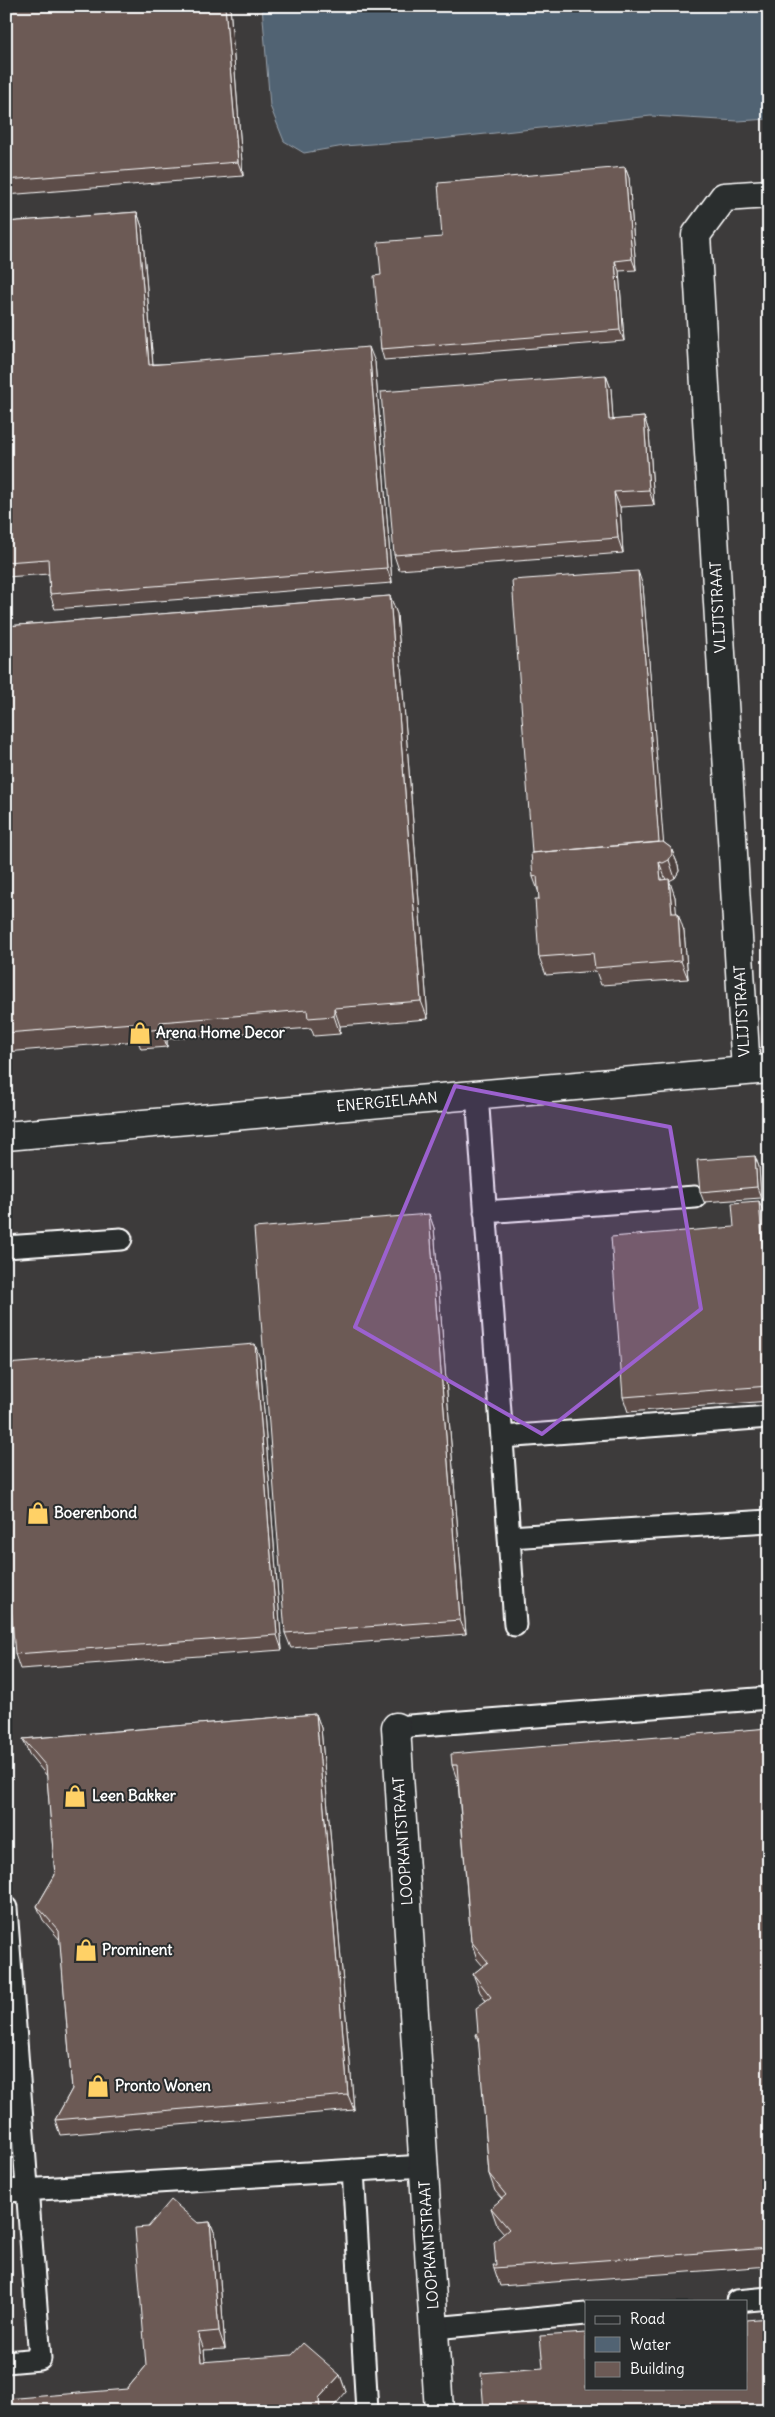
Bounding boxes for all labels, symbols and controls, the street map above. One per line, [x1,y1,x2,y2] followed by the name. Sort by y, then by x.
[706,560,729,653] street label: VLIJTSTRAAT
[730,964,753,1057] street label: VLIJTSTRAAT
[127,1020,153,1046] shop icon: Arena Home Decor
[156,1023,286,1042] place label: Arena Home Decor
[336,1088,438,1115] street label: ENERGIELAAN
[25,1500,51,1526] shop icon: Boerenbond
[54,1503,137,1522] place label: Boerenbond
[389,1776,416,1906] street label: LOOPKANTSTRAAT
[62,1783,88,1809] shop icon: Leen Bakker
[92,1786,177,1805] place label: Leen Bakker
[73,1937,99,1963] shop icon: Prominent
[102,1940,173,1959] place label: Prominent
[85,2073,111,2099] shop icon: Pronto Wonen
[115,2076,211,2095] place label: Pronto Wonen
[415,2180,442,2310] street label: LOOPKANTSTRAAT
[585,2300,748,2390] legend
[630,2309,665,2328] text: Road
[630,2335,671,2354] text: Water
[630,2359,685,2378] text: Building

